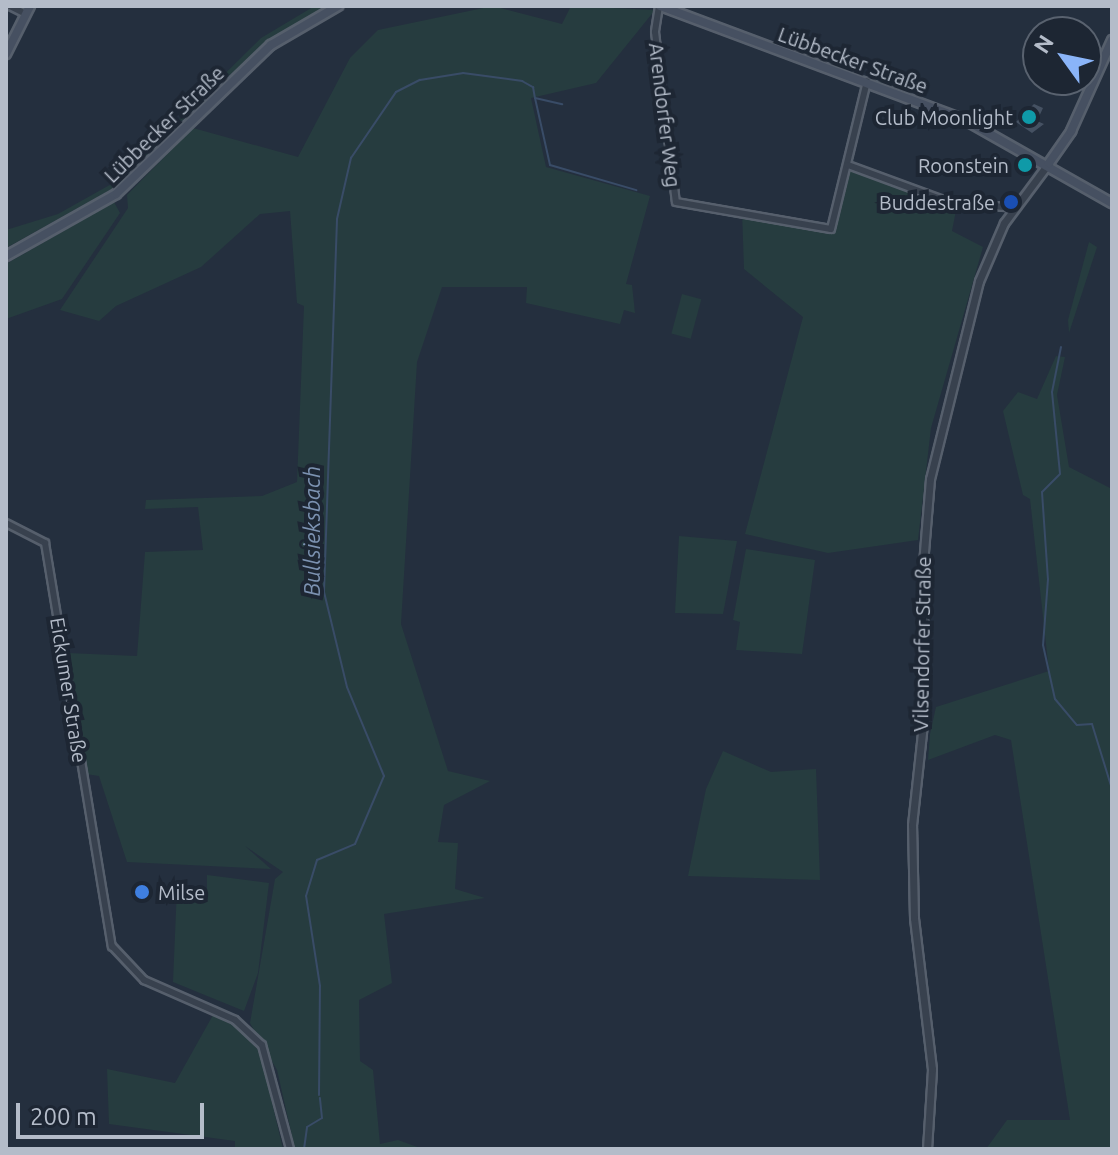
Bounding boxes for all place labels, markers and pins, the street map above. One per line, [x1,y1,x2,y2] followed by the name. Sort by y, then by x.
[875,105,1013,129] place label: Club Moonlight
[1020,108,1038,126] marker: Club Moonlight
[918,153,1009,177] place label: Roonstein
[1016,156,1034,174] marker: Roonstein
[879,190,995,214] place label: Buddestraße
[1002,193,1020,211] marker: Buddestraße
[158,880,205,904] place label: Milse
[133,883,151,901] marker: Milse

